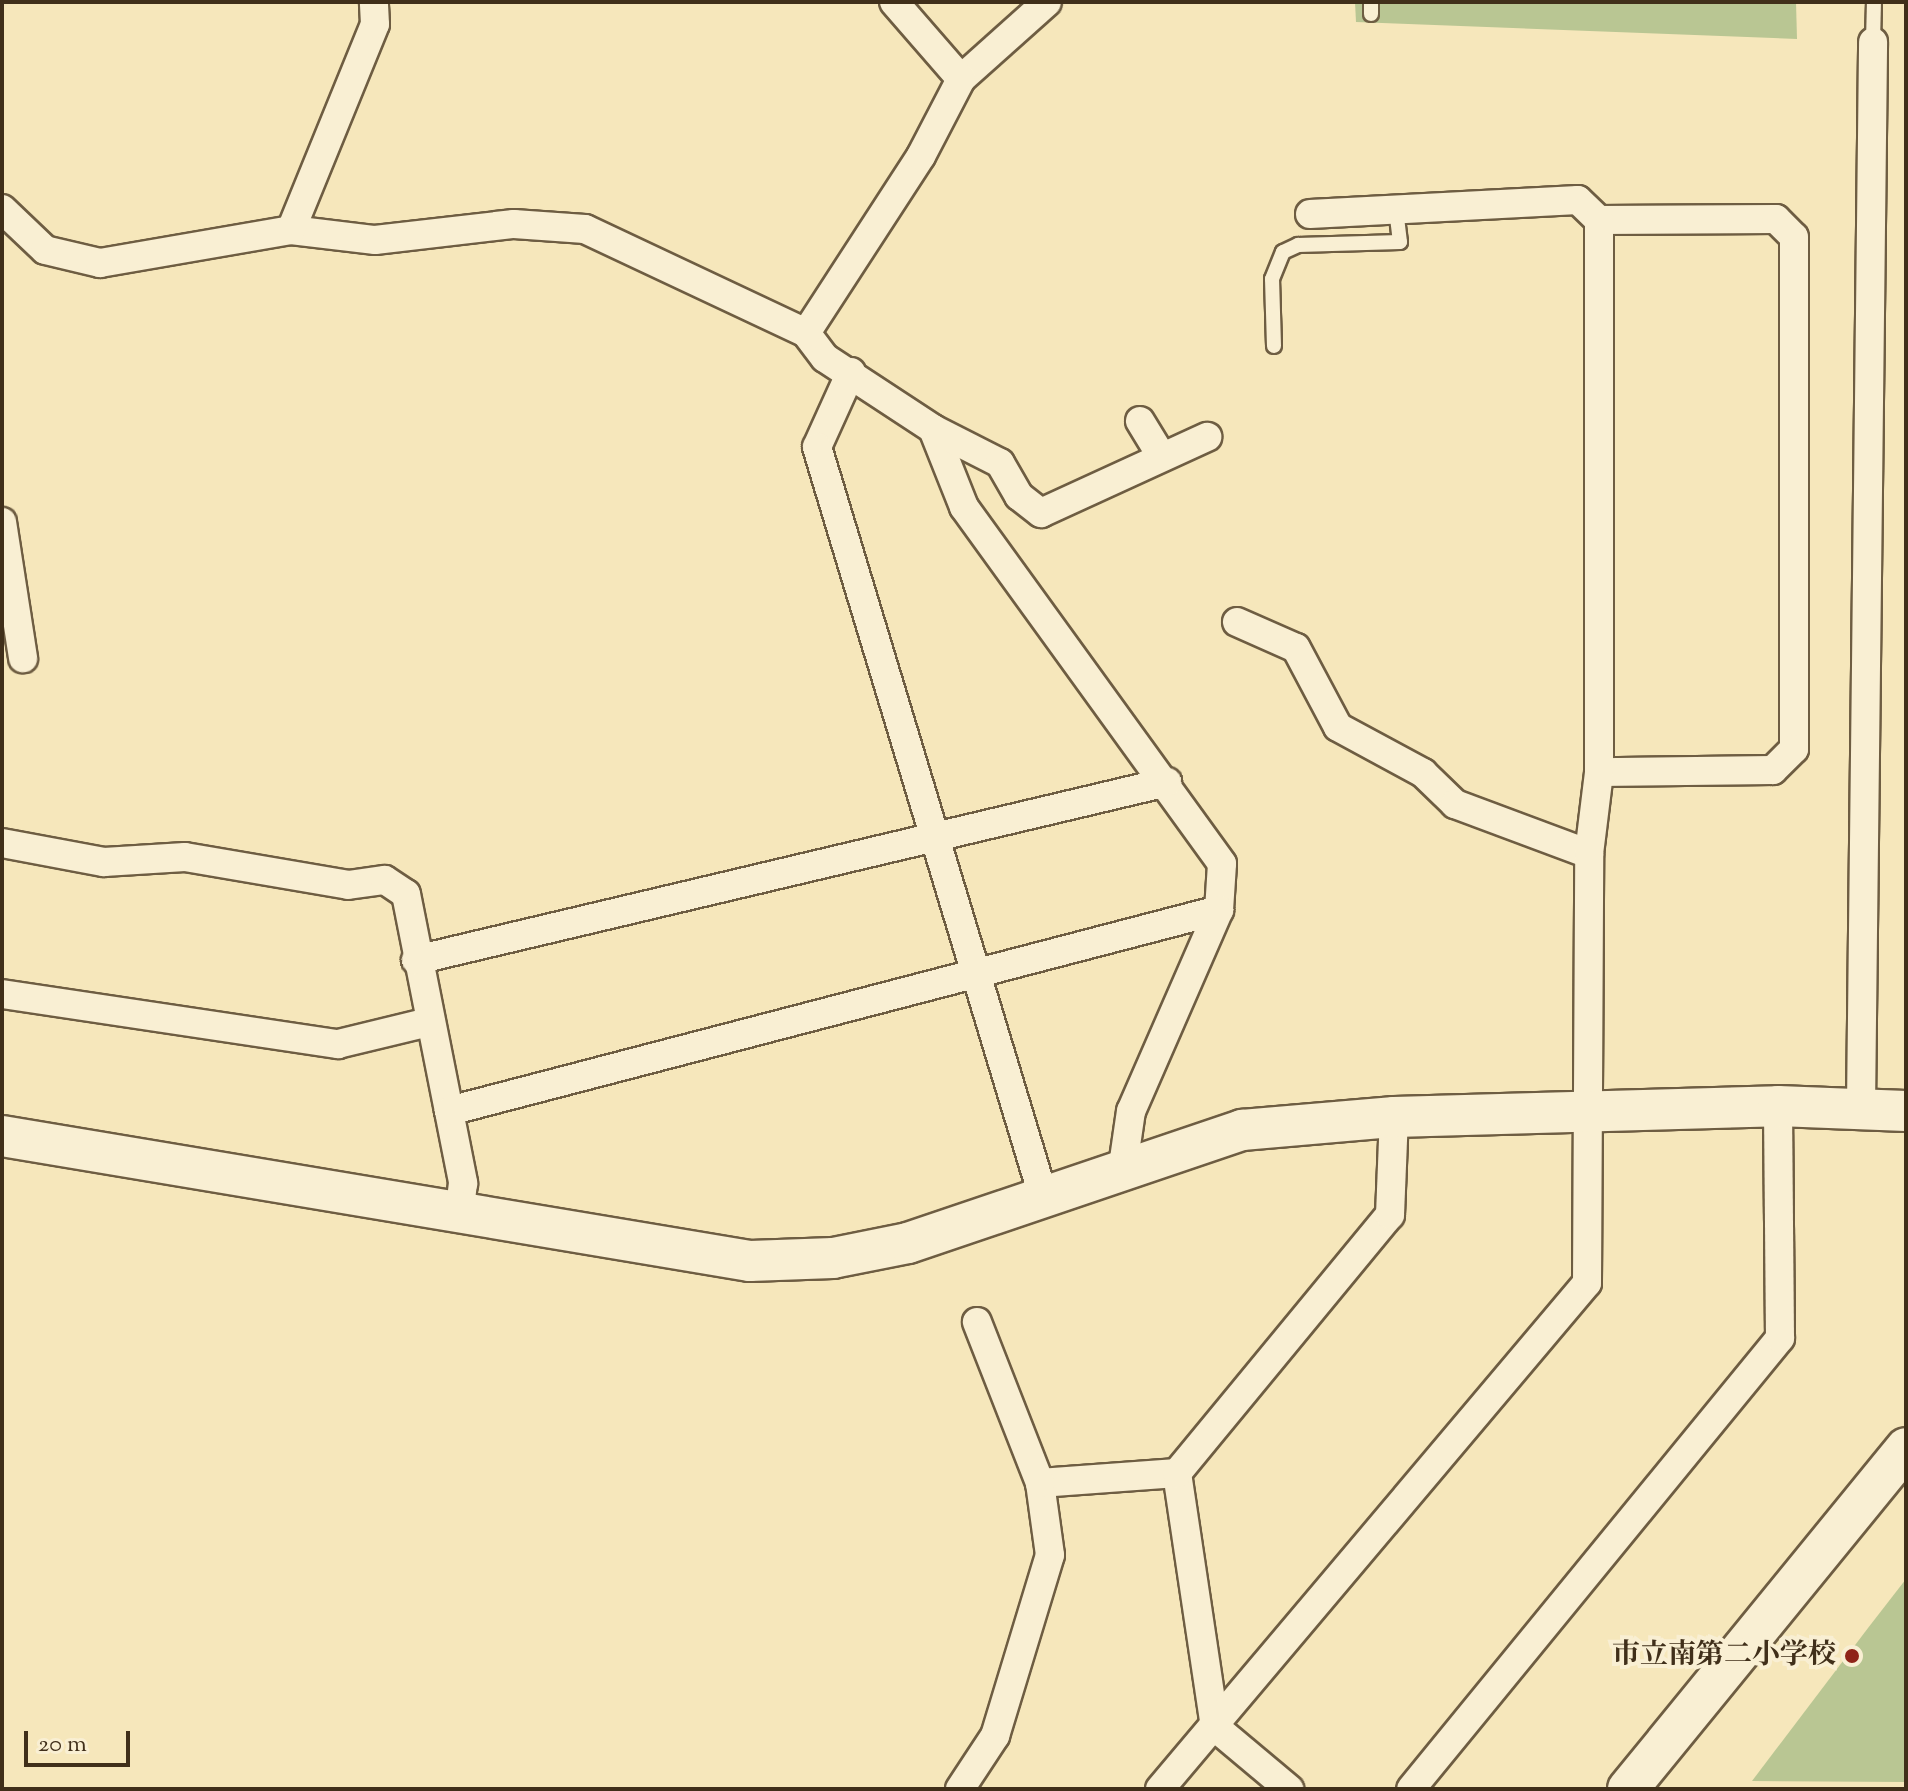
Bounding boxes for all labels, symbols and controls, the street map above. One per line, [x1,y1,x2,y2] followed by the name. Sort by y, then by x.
[1612,1639,1836,1673] place label: 市立南第二小学校
[1843,1647,1861,1665] marker: 市立南第二小学校
[28,1715,134,1765] scale bar
[38,1728,87,1762] text: 20 m

